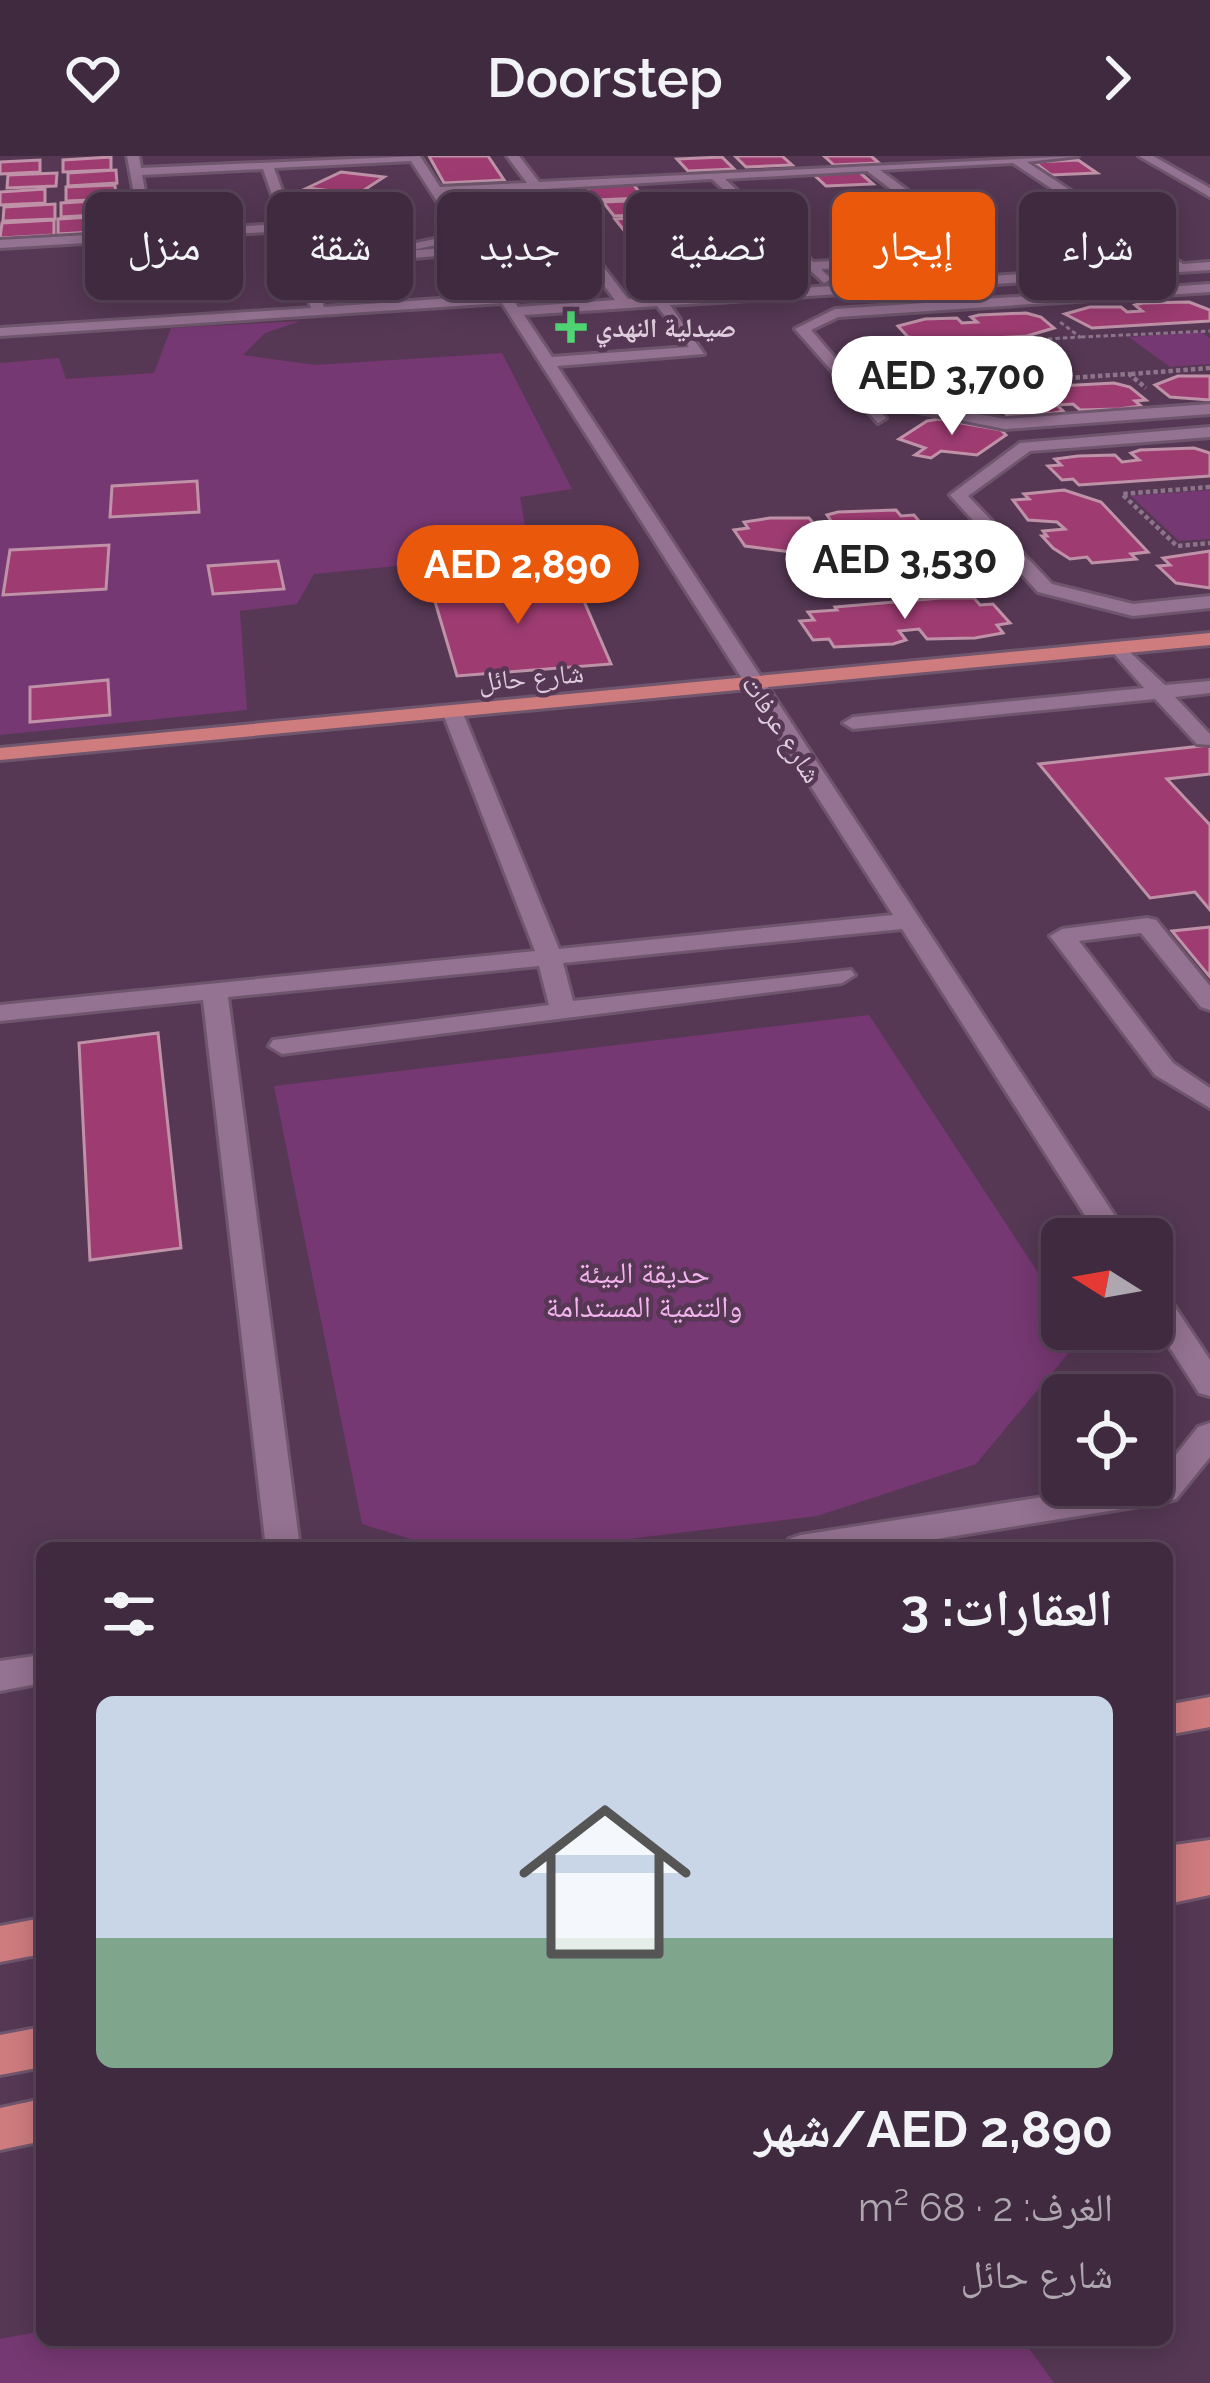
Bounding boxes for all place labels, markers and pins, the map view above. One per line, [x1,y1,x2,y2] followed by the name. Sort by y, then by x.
[595,312,736,348] place label: صيدلية النهدي
[558,314,584,340] marker: صيدلية النهدي
[815,336,1089,438] pin: AED 3,700
[768,520,1042,622] pin: AED 3,530
[381,525,655,627] pin: AED 2,890

